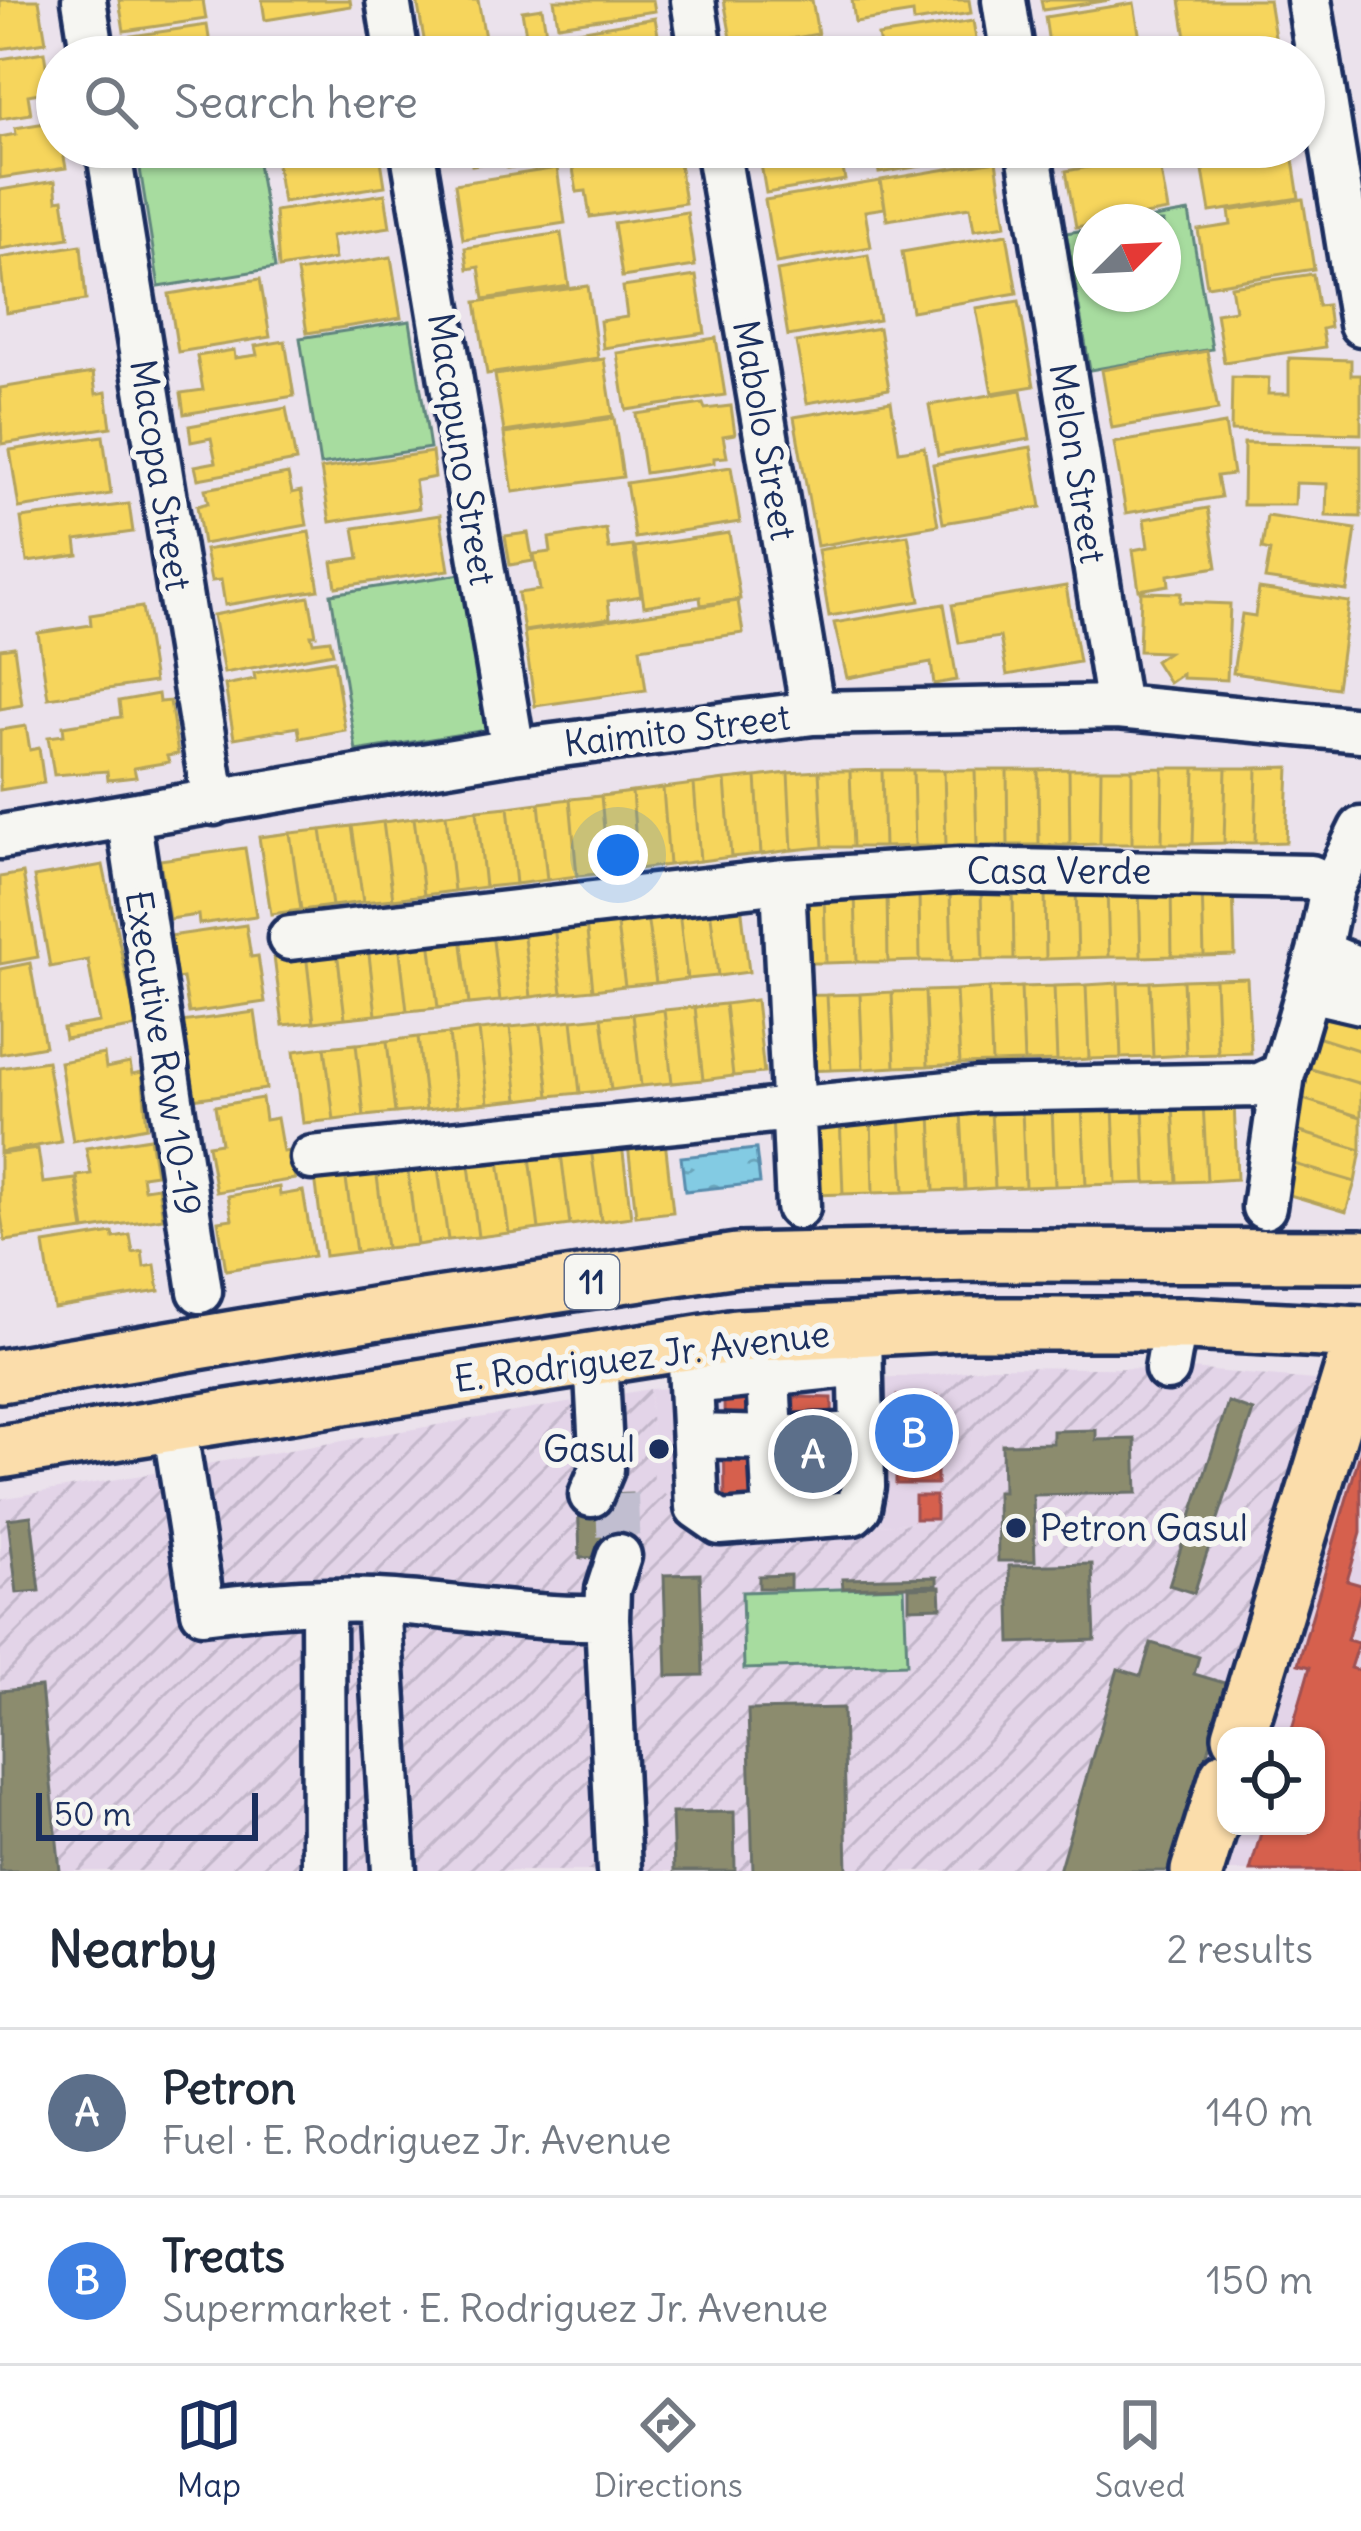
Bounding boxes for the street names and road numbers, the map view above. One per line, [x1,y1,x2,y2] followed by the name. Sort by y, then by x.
[418,310,505,588] street label: Macapuno Street
[723,317,806,544] street label: Mabolo Street
[120,356,201,594] street label: Macopa Street
[1039,360,1116,566] street label: Melon Street
[562,694,793,767] street label: Kaimito Street
[967,849,1151,894] street label: Casa Verde
[116,887,211,1219] street label: Executive Row 10-19
[565,1255,619,1309] road number: 11
[452,1311,832,1402] street label: E. Rodriguez Jr. Avenue

